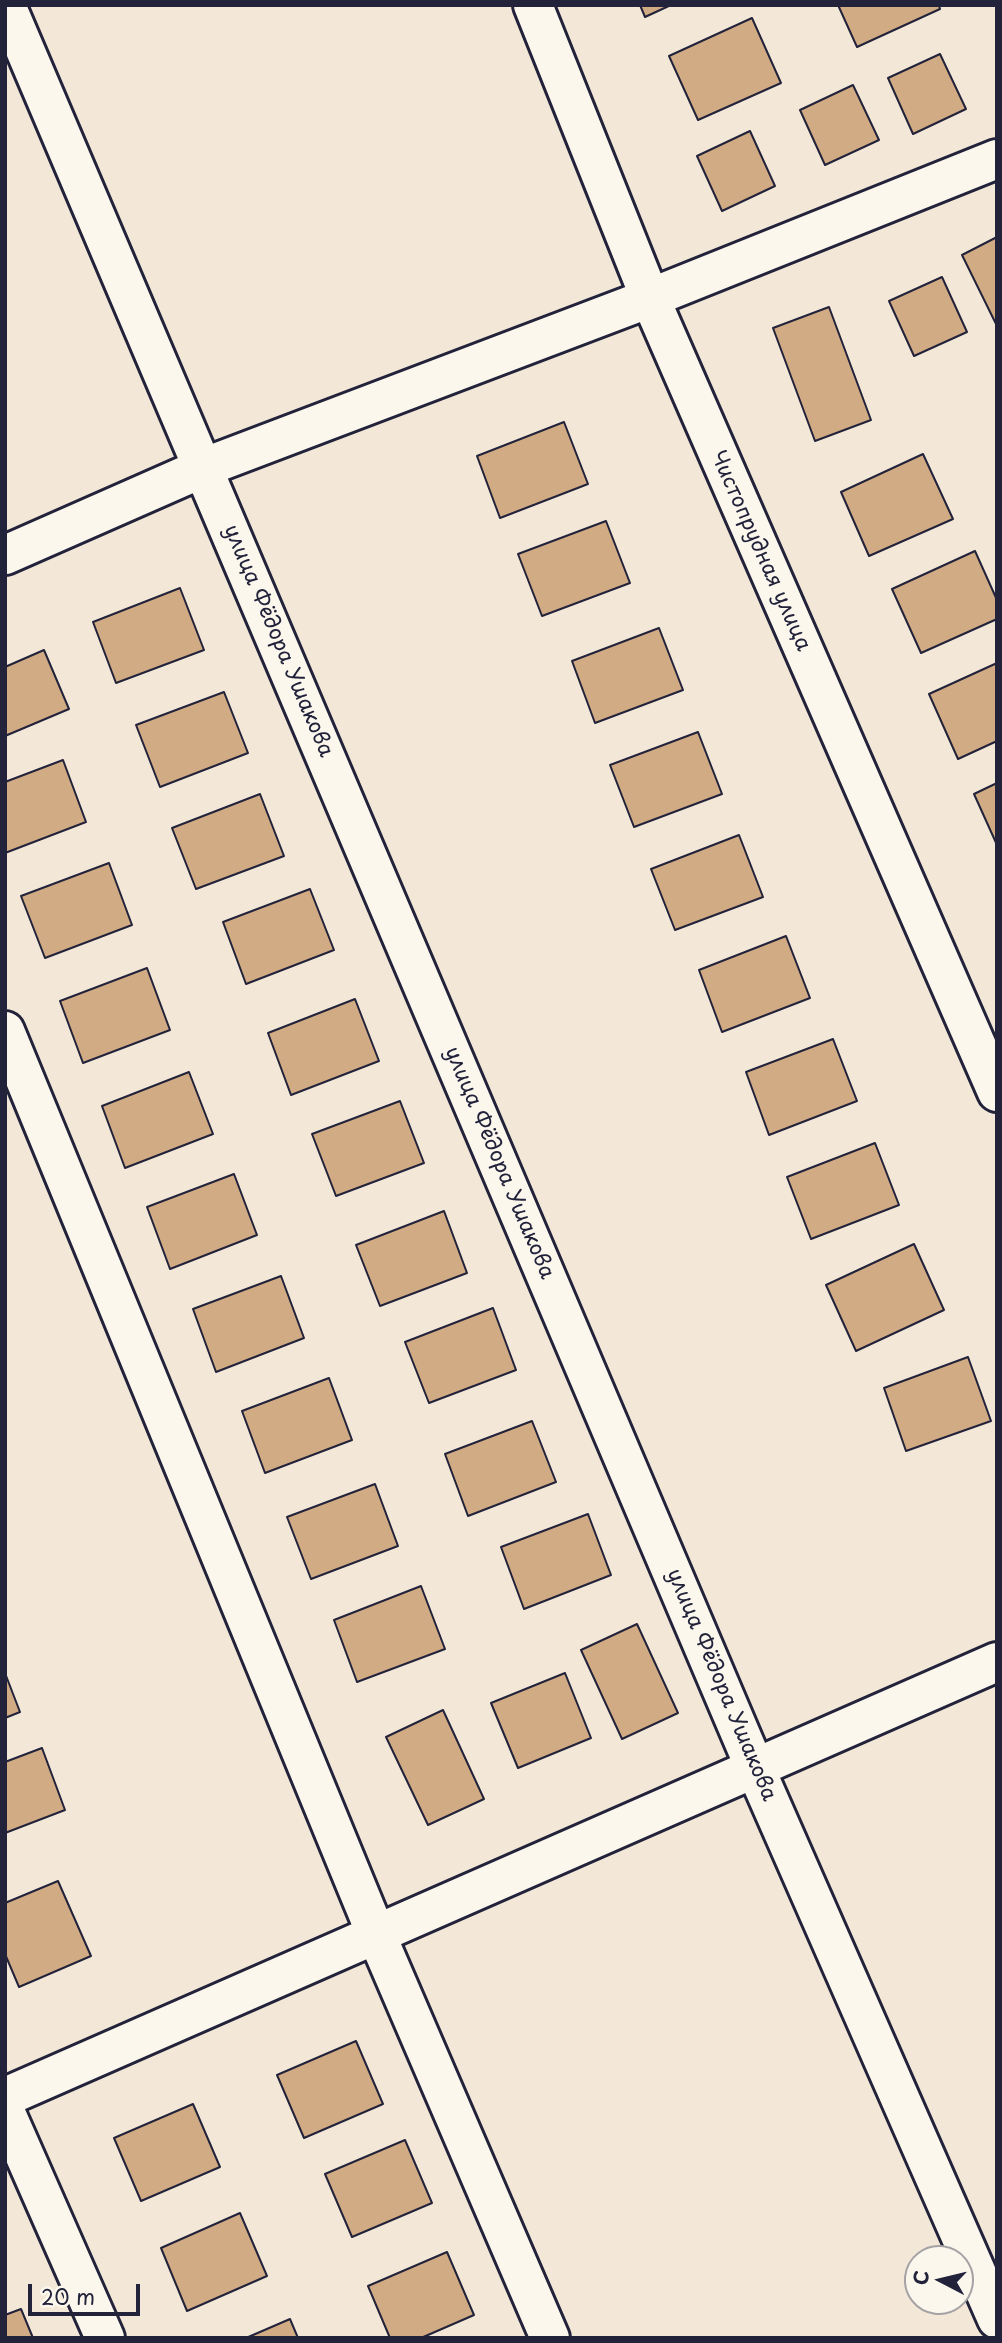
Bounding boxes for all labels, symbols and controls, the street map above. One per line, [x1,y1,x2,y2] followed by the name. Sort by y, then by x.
[704,447,816,655] street label: Чистопрудная улица
[218,521,338,761] street label: улица Фёдора Ушакова
[439,1043,559,1283] street label: улица Фёдора Ушакова
[661,1565,781,1805] street label: улица Фёдора Ушакова
[904,2245,974,2315] north arrow
[905,2269,935,2286] text: С
[32,2270,144,2314] scale bar
[41,2280,95,2312] text: 20 m

